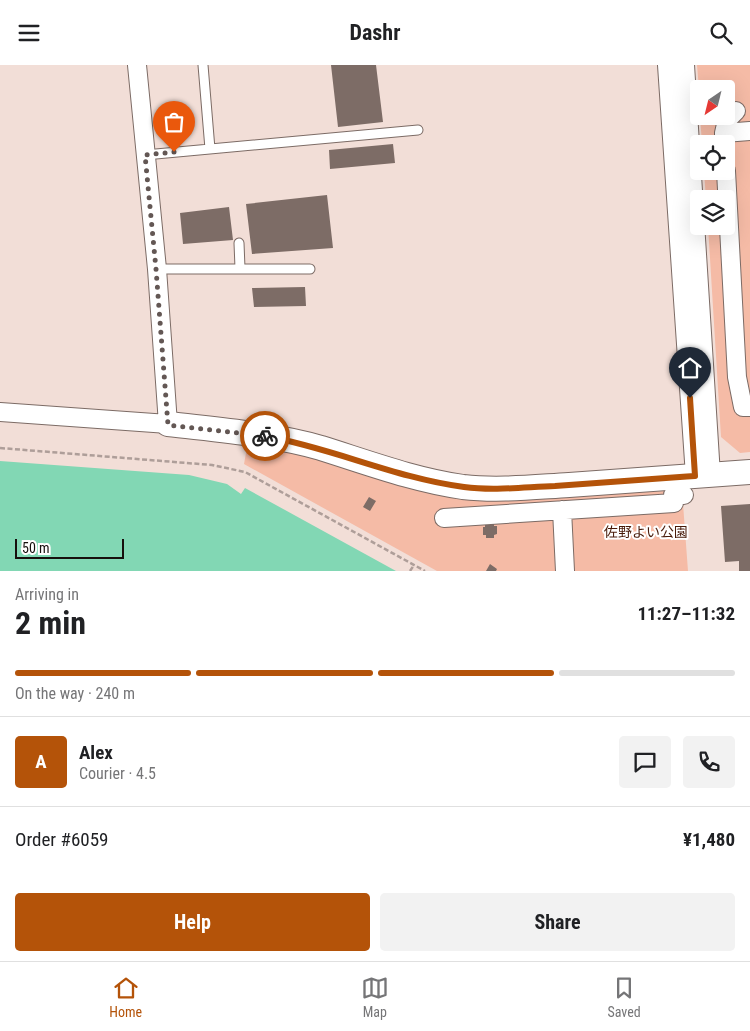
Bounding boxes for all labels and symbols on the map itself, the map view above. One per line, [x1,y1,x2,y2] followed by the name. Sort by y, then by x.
[690,80,735,125] north arrow
[153,101,195,152] pin
[669,347,711,398] pin
[240,411,290,461] courier
[604,524,688,540] park label: 佐野よい公園
[15,536,124,559] scale bar

